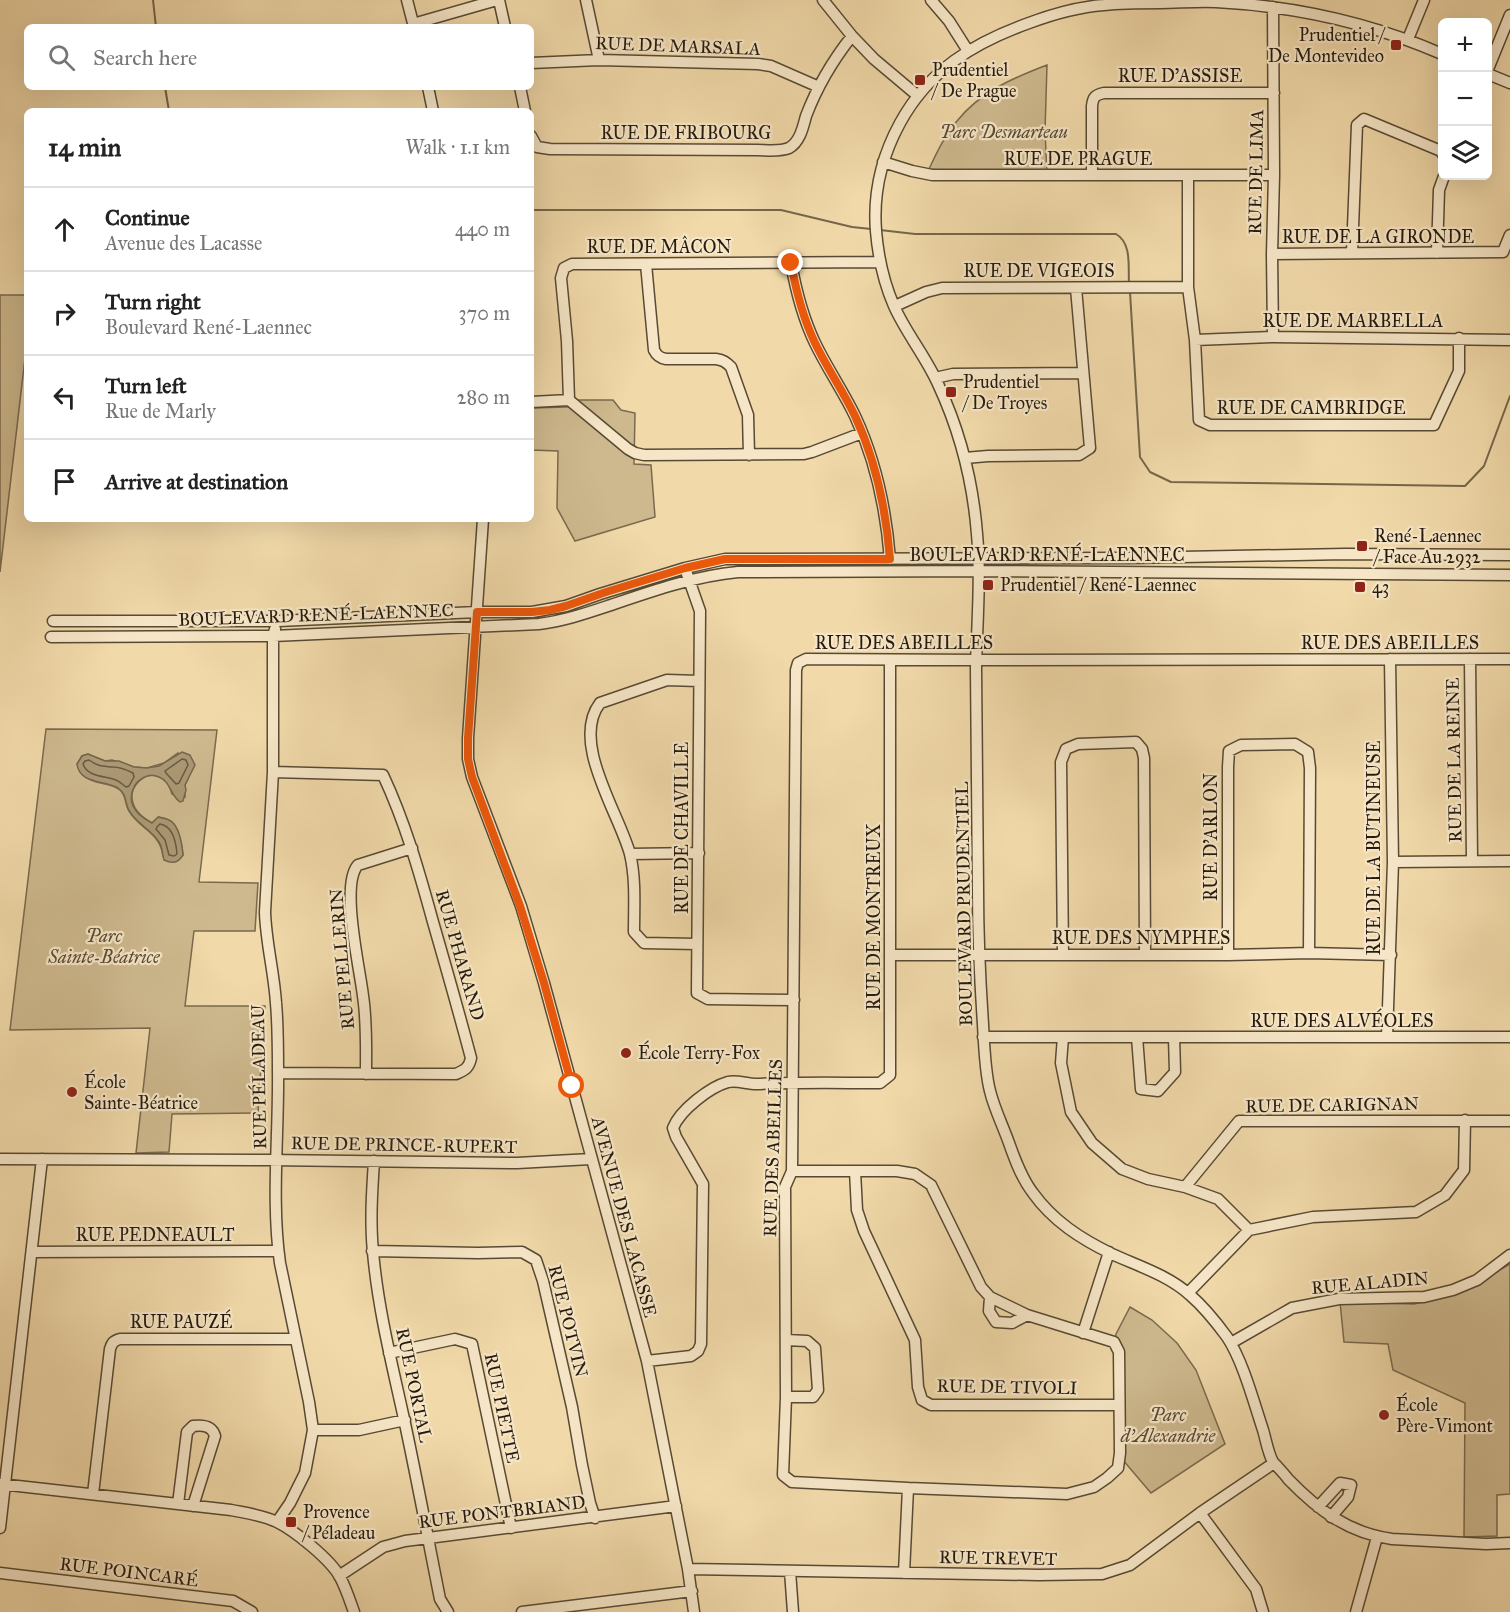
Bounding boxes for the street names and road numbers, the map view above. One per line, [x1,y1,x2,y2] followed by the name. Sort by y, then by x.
[595,32,761,60] street label: RUE DE MARSALA
[1118,65,1242,87] street label: RUE D'ASSISE
[1244,109,1268,235] street label: RUE DE LIMA
[601,122,771,144] street label: RUE DE FRIBOURG
[1004,148,1152,170] street label: RUE DE PRAGUE
[1282,226,1474,248] street label: RUE DE LA GIRONDE
[586,235,732,258] street label: RUE DE MÂCON
[963,260,1115,282] street label: RUE DE VIGEOIS
[1262,310,1444,332] street label: RUE DE MARBELLA
[1216,397,1406,419] street label: RUE DE CAMBRIDGE
[909,542,1185,566] street label: BOULEVARD RENÉ-LAENNEC
[178,597,454,631] street label: BOULEVARD RENÉ-LAENNEC
[815,632,993,654] street label: RUE DES ABEILLES
[1301,632,1479,654] street label: RUE DES ABEILLES
[1442,677,1466,843] street label: RUE DE LA REINE
[1363,740,1385,955] street label: RUE DE LA BUTINEUSE
[671,742,693,914] street label: RUE DE CHAVILLE
[1200,773,1222,901] street label: RUE D'ARLON
[951,781,977,1027] street label: BOULEVARD PRUDENTIEL
[863,824,885,1010] street label: RUE DE MONTREUX
[431,887,489,1023] street label: RUE PHARAND
[325,888,359,1030] street label: RUE PELLERIN
[1052,927,1230,949] street label: RUE DES NYMPHES
[245,1004,271,1150] street label: RUE PÉLADEAU
[1250,1008,1434,1032] street label: RUE DES ALVÉOLES
[759,1058,787,1238] street label: RUE DES ABEILLES
[1245,1092,1419,1118] street label: RUE DE CARIGNAN
[586,1113,661,1320] street label: AVENUE DES LACASSE
[291,1132,517,1158] street label: RUE DE PRINCE-RUPERT
[75,1224,235,1246] street label: RUE PEDNEAULT
[543,1263,593,1379] street label: RUE POTVIN
[1310,1267,1430,1299] street label: RUE ALADIN
[130,1309,232,1333] street label: RUE PAUZÉ
[391,1326,437,1445] street label: RUE PORTAL
[480,1351,524,1465] street label: RUE PIETTE
[937,1375,1078,1399] street label: RUE DE TIVOLI
[417,1491,587,1533] street label: RUE PONTBRIAND
[939,1546,1057,1570] street label: RUE TREVET
[58,1551,200,1591] street label: RUE POINCARÉ

